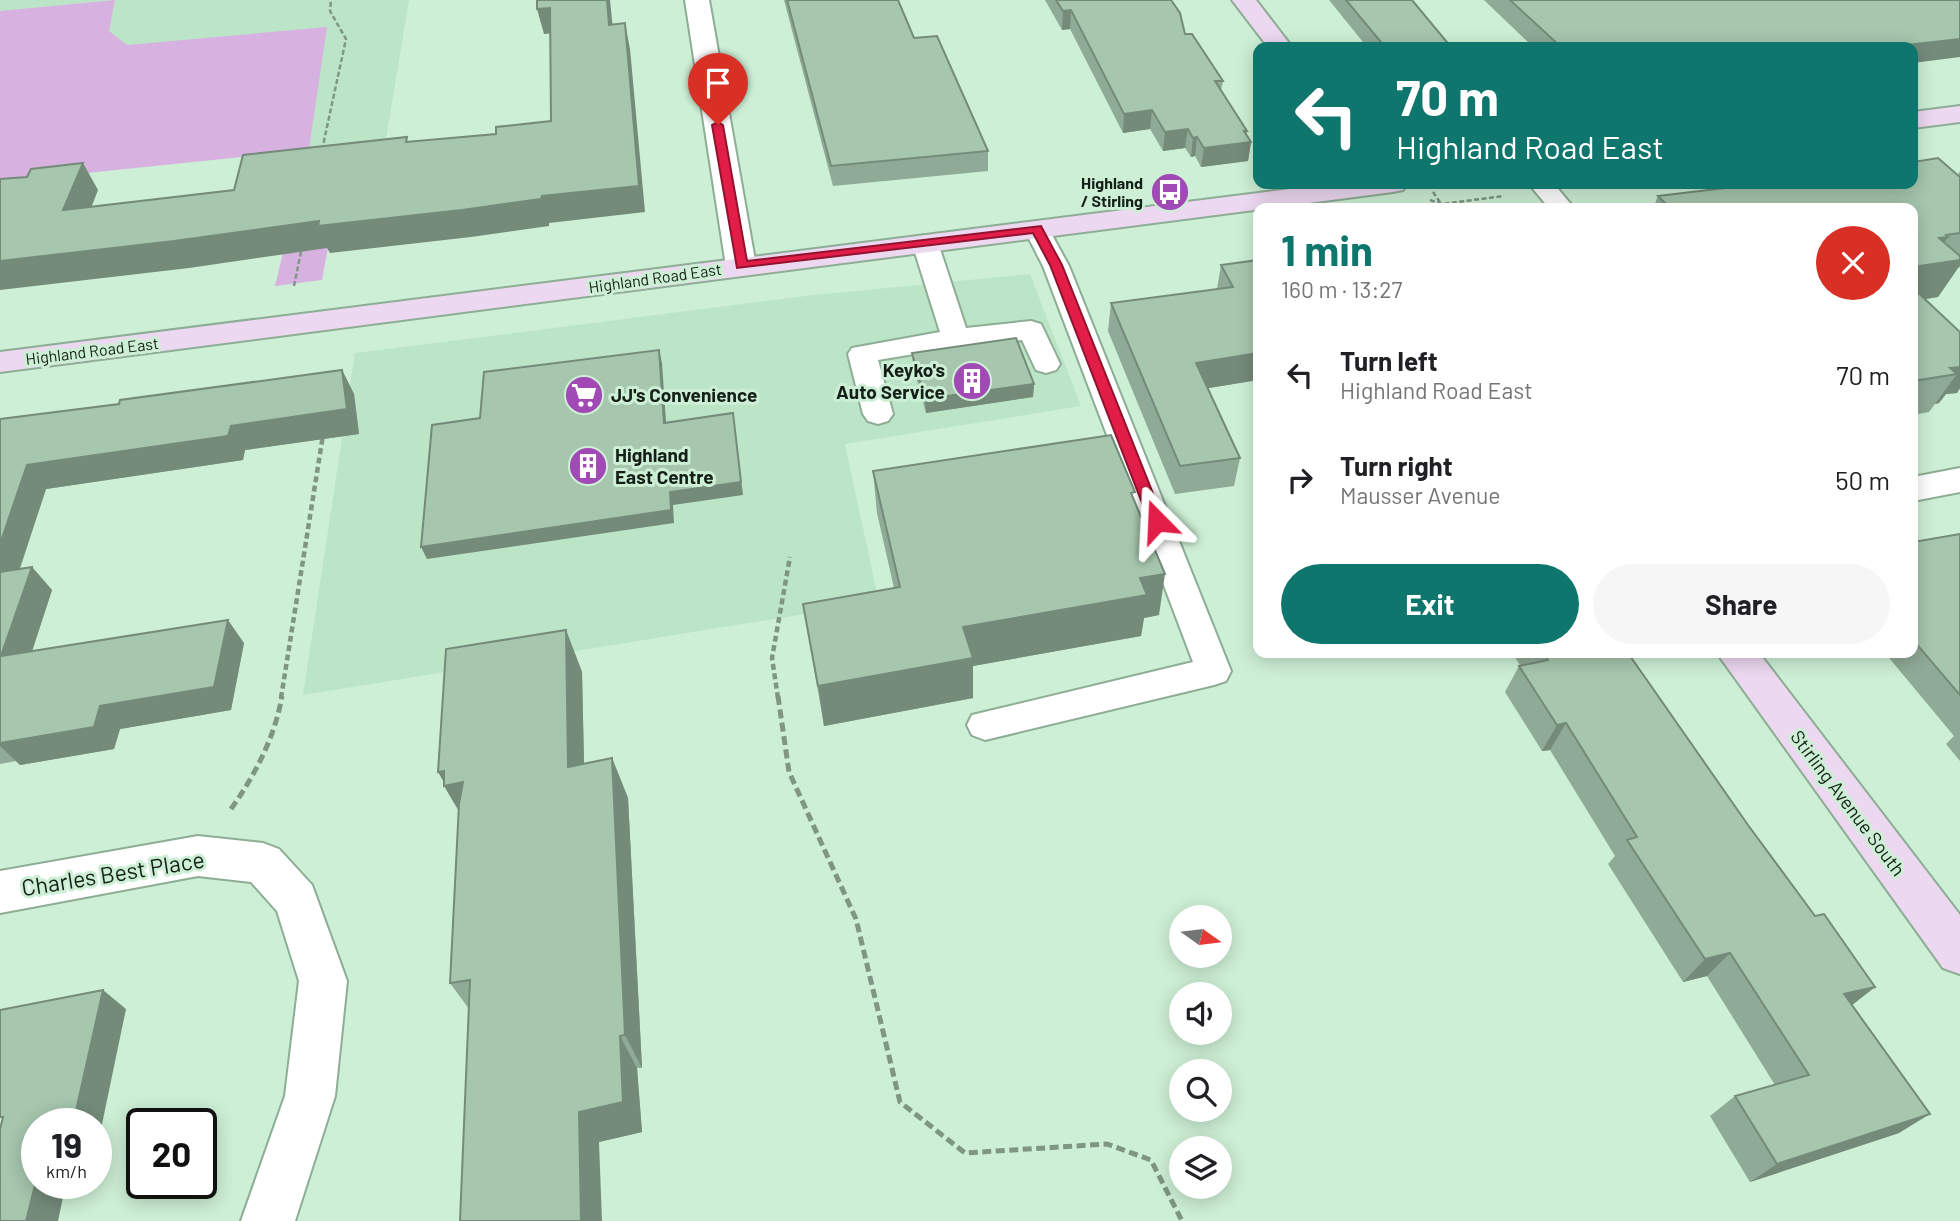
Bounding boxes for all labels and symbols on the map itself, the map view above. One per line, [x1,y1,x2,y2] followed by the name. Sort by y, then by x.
[688,53,748,125] pin
[1149,171,1191,213] bus stop icon: Highland / Stirling
[1081,173,1143,210] place label: Highland / Stirling
[587,259,723,296] street label: Highland Road East
[24,333,160,368] street label: Highland Road East
[836,358,945,403] place label: Keyko's Auto Service
[951,360,993,402] building icon: Keyko's Auto Service
[563,374,605,416] supermarket icon: JJ's Convenience
[611,383,757,406] place label: JJ's Convenience
[615,443,714,488] place label: Highland East Centre
[567,445,609,487] building icon: Highland East Centre
[1120,484,1194,558] position arrow
[1786,725,1911,880] street label: Stirling Avenue South
[19,845,206,901] street label: Charles Best Place
[1169,905,1232,968] north arrow
[126,1108,217,1199] speed limit sign: 20

